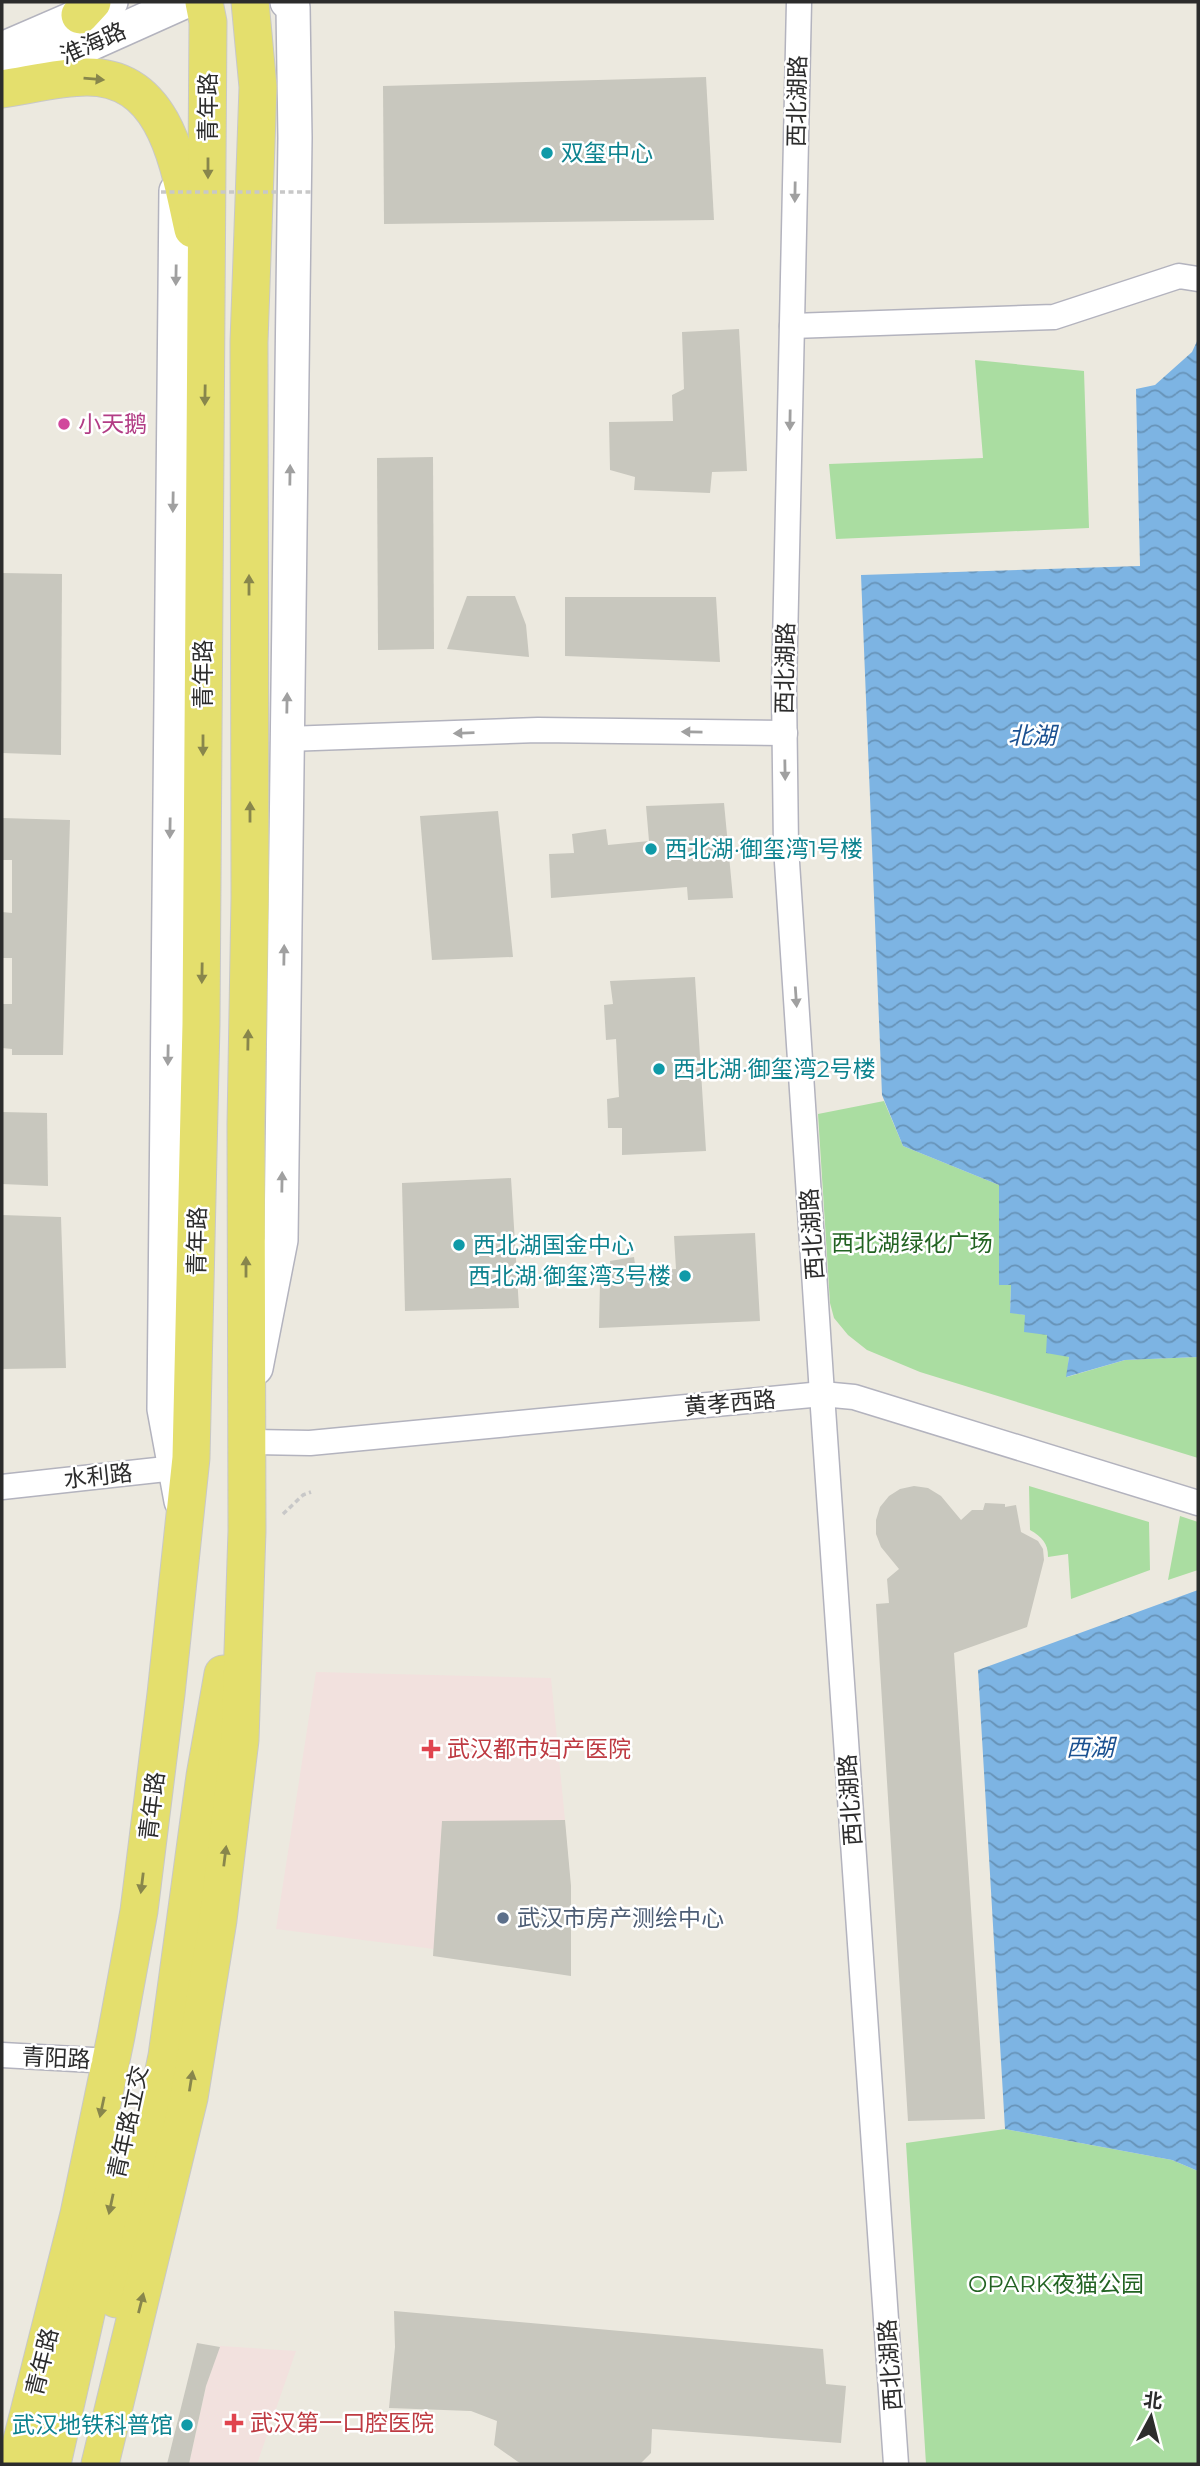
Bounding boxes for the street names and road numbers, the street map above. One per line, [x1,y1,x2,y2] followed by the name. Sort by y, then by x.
[56,16,130,70] street label: 淮海路
[782,55,812,147] street label: 西北湖路
[194,73,222,142] street label: 青年路
[770,622,800,714] street label: 西北湖路
[189,640,217,709] street label: 青年路
[795,1187,829,1281] street label: 西北湖路
[182,1206,212,1276] street label: 青年路
[683,1385,777,1421] street label: 黄孝西路
[62,1458,134,1494] street label: 水利路
[833,1753,867,1847] street label: 西北湖路
[134,1770,170,1842] street label: 青年路
[21,2042,91,2074] street label: 青阳路
[102,2063,154,2181] street label: 青年路立交
[873,2318,907,2412] street label: 西北湖路
[20,2325,64,2399] street label: 青年路

